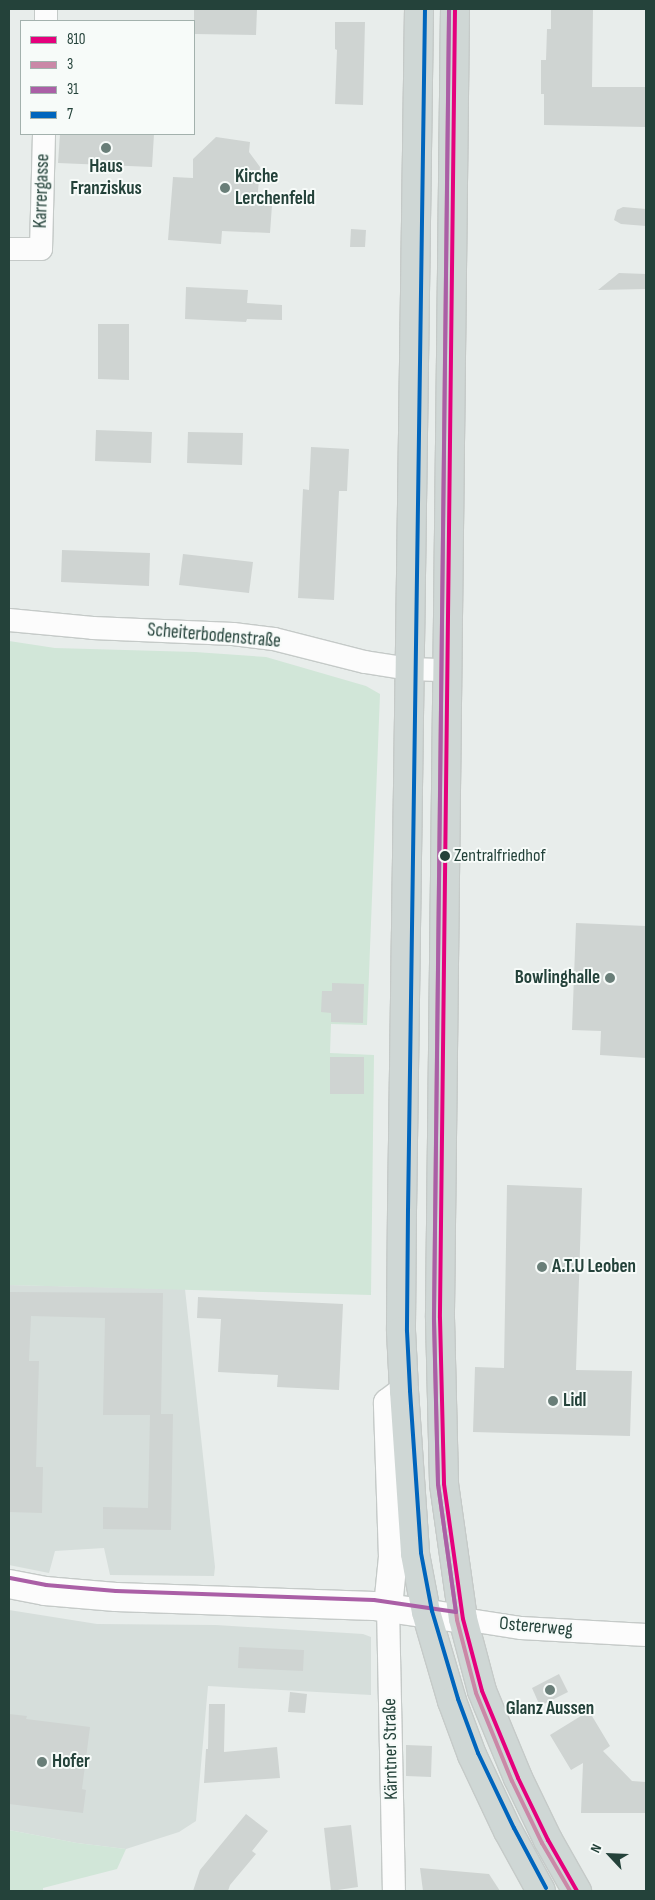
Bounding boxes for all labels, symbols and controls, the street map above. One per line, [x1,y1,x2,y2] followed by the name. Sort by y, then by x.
[20,20,195,135] legend
[67,30,86,49] text: 810
[67,55,73,74] text: 3
[67,80,79,99] text: 31
[67,105,73,124] text: 7
[100,142,112,154] marker: Haus Franziskus
[29,153,55,229] street label: Karrergasse
[70,156,142,200] place label: Haus Franziskus
[235,166,315,210] place label: Kirche Lerchenfeld
[219,182,231,194] marker: Kirche Lerchenfeld
[146,619,282,653] street label: Scheiterbodenstraße
[454,845,546,867] place label: Zentralfriedhof
[440,851,450,861] marker: Zentralfriedhof
[515,967,600,989] place label: Bowlinghalle
[604,972,616,984] marker: Bowlinghalle
[552,1256,636,1278] place label: A.T.U Leoben
[536,1261,548,1273] marker: A.T.U Leoben
[563,1390,586,1412] place label: Lidl
[547,1395,559,1407] marker: Lidl
[498,1612,574,1642] street label: Ostererweg
[544,1684,556,1696] marker: Glanz Aussen
[379,1698,403,1800] street label: Kärntner Straße
[506,1698,594,1720] place label: Glanz Aussen
[52,1751,90,1773] place label: Hofer
[36,1756,48,1768] marker: Hofer
[585,1830,635,1880] north arrow
[587,1841,605,1855] text: N

